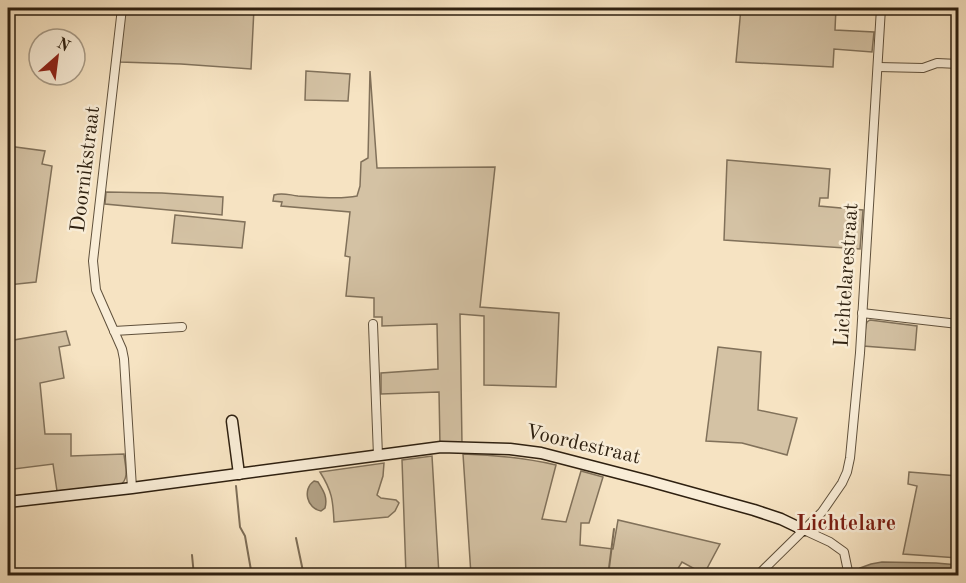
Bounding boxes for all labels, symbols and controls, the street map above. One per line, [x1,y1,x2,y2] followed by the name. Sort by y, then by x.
[27,27,87,87] north arrow
[54,36,73,56] text: N
[68,105,104,233] street label: Doornikstraat
[831,202,863,348] street label: Lichtelarestraat
[523,422,643,468] street label: Voordestraat
[796,513,896,535] district label: Lichtelare

